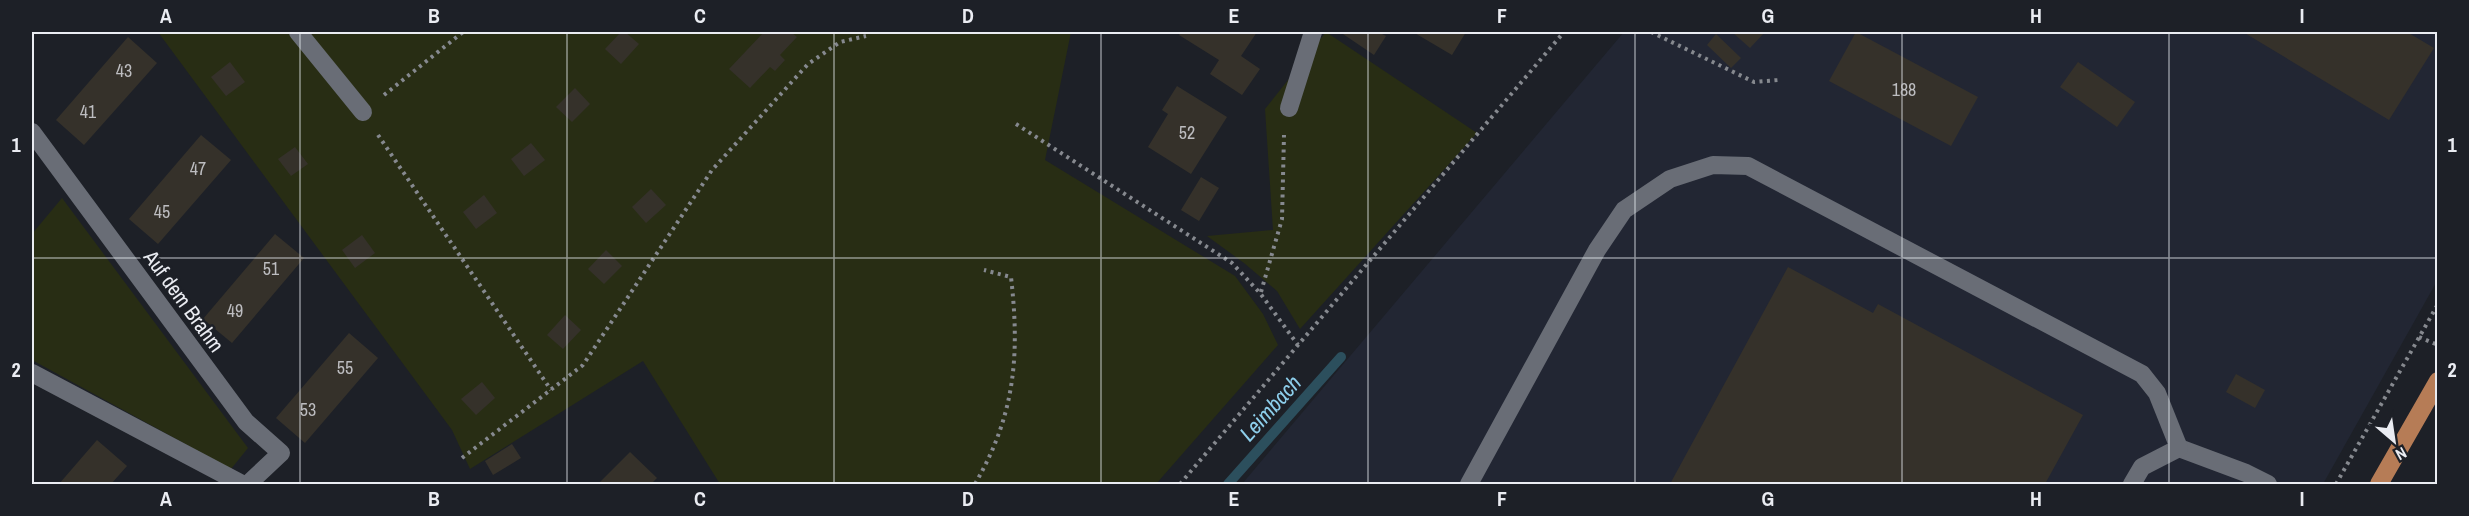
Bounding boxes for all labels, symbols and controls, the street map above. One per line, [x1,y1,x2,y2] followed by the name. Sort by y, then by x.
[160,2,172,29] text: A
[428,2,440,29] text: B
[694,2,706,29] text: C
[962,2,974,29] text: D
[1229,2,1240,29] text: E
[1497,2,1507,29] text: F
[1762,2,1774,29] text: G
[2030,2,2042,29] text: H
[2300,2,2304,29] text: I
[116,58,132,83] house number: 43
[1892,77,1916,102] house number: 188
[80,99,97,124] house number: 41
[1179,120,1195,145] house number: 52
[11,131,21,158] text: 1
[2447,131,2457,158] text: 1
[190,156,206,181] house number: 47
[154,199,170,224] house number: 45
[137,243,231,358] street label: Auf dem Brahm
[263,256,280,281] house number: 51
[227,298,243,323] house number: 49
[337,355,353,380] house number: 55
[11,356,21,383] text: 2
[2447,356,2457,383] text: 2
[1232,369,1308,447] water label: Leimbach
[300,397,316,422] house number: 53
[2364,411,2424,471] north arrow
[2392,442,2411,466] text: N
[160,485,172,512] text: A
[428,485,440,512] text: B
[694,485,706,512] text: C
[962,485,974,512] text: D
[1229,485,1240,512] text: E
[1497,485,1507,512] text: F
[1762,485,1774,512] text: G
[2030,485,2042,512] text: H
[2300,485,2304,512] text: I

